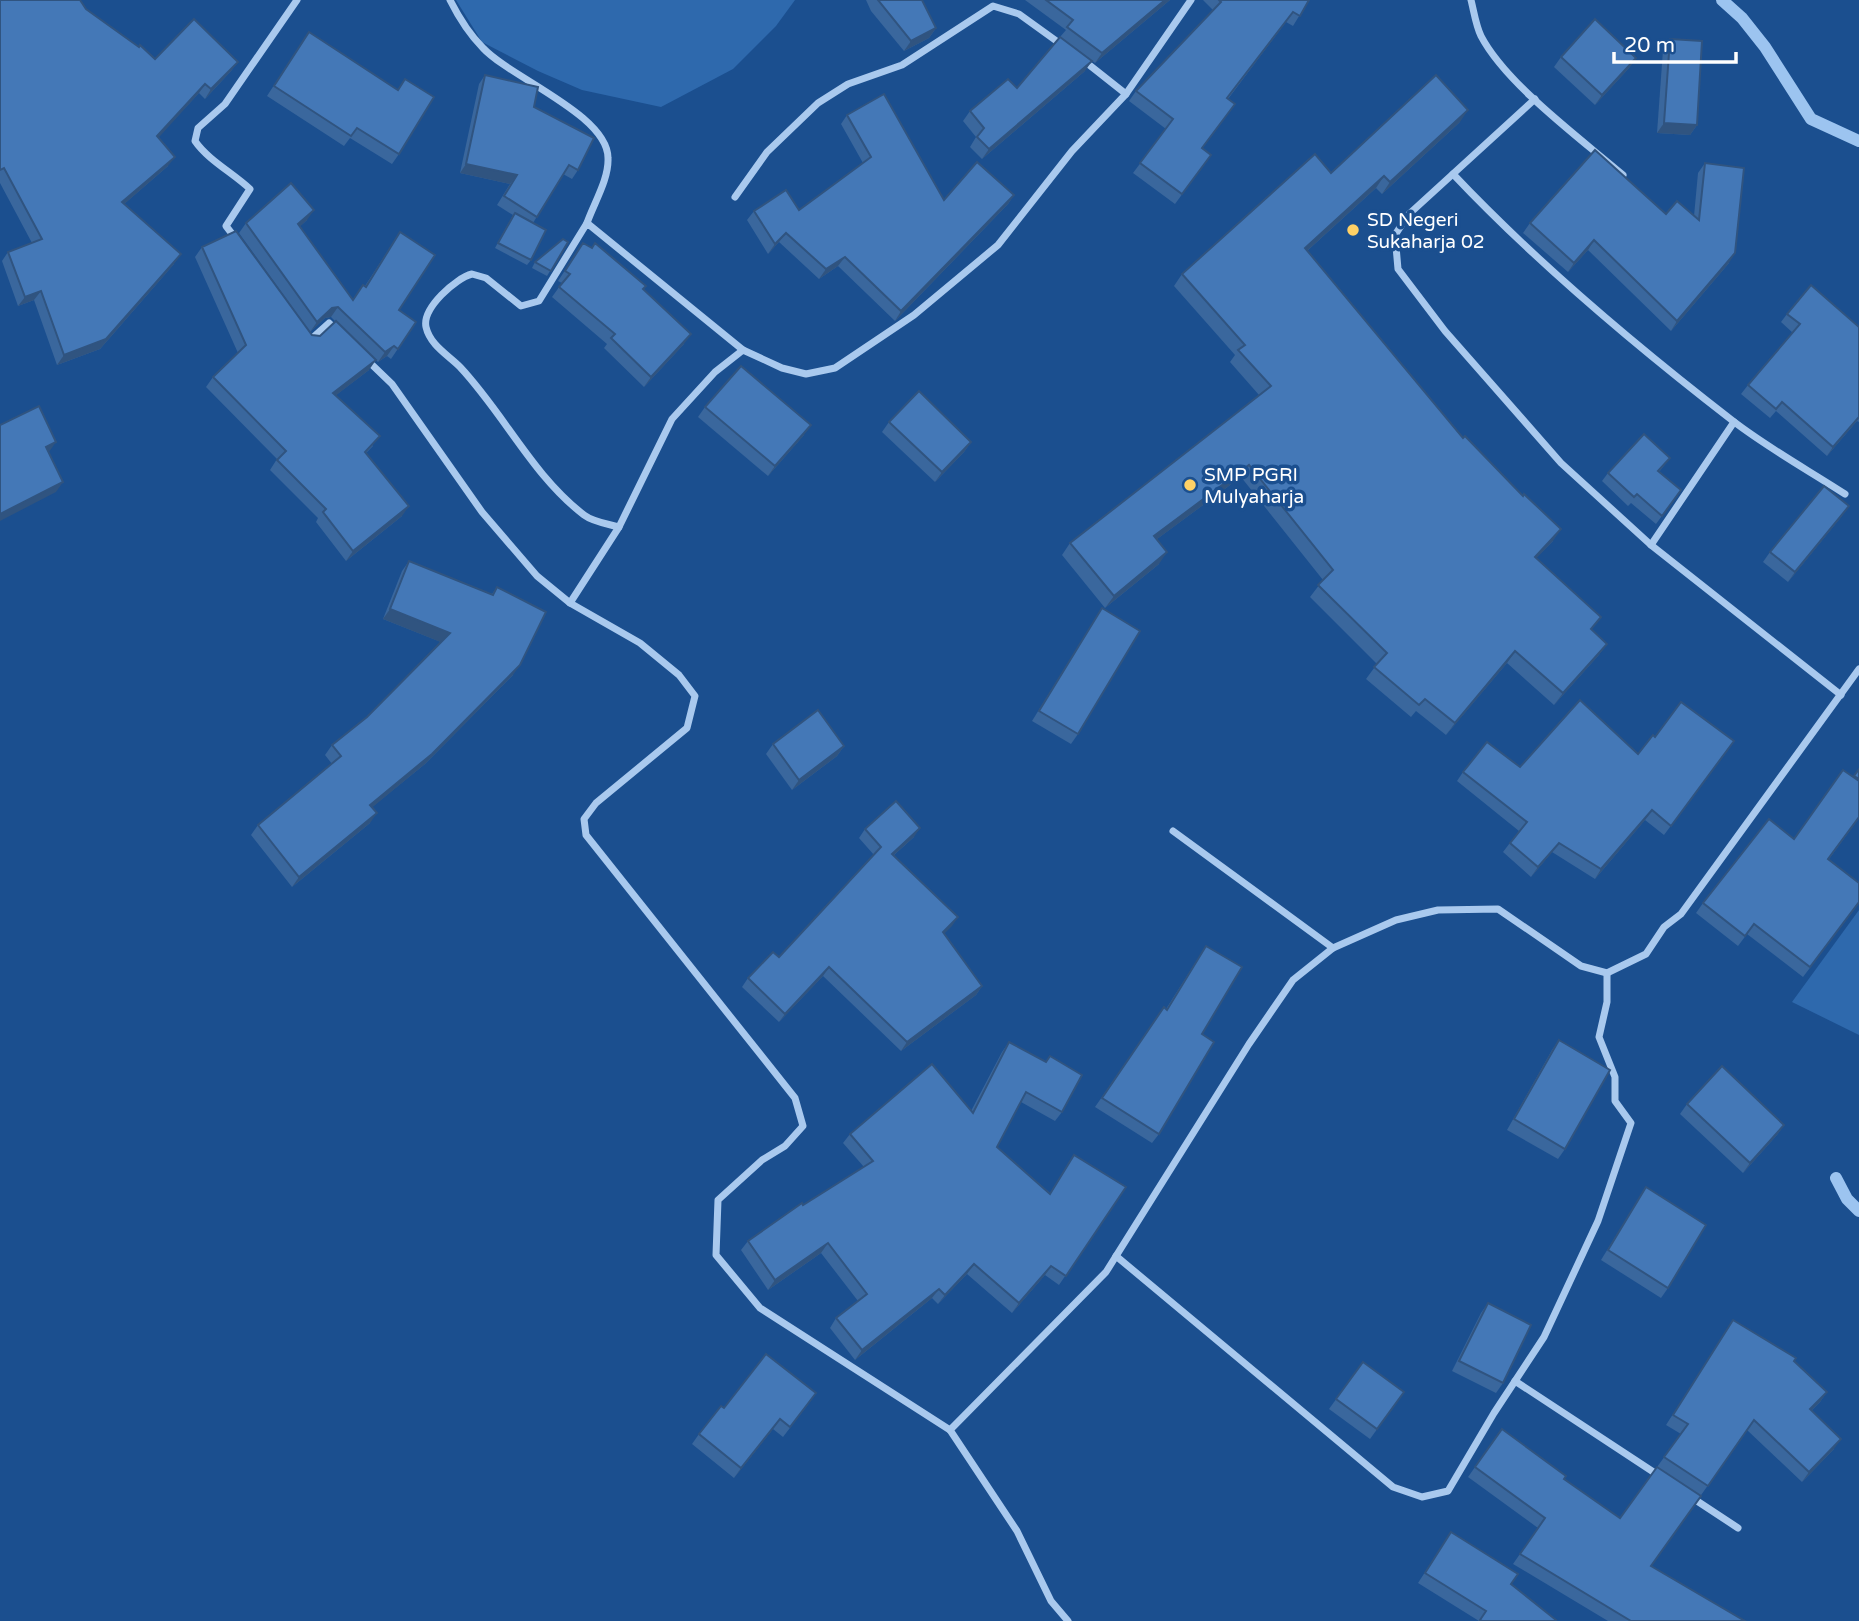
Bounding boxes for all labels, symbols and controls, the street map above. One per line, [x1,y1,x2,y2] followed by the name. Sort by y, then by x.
[1614,21,1736,65] scale bar
[1624,33,1675,58] text: 20 m
[1367,209,1485,253] place label: SD Negeri Sukaharja 02
[1345,222,1361,238] marker: SD Negeri Sukaharja 02
[1204,464,1304,508] place label: SMP PGRI Mulyaharja
[1182,477,1198,493] marker: SMP PGRI Mulyaharja

